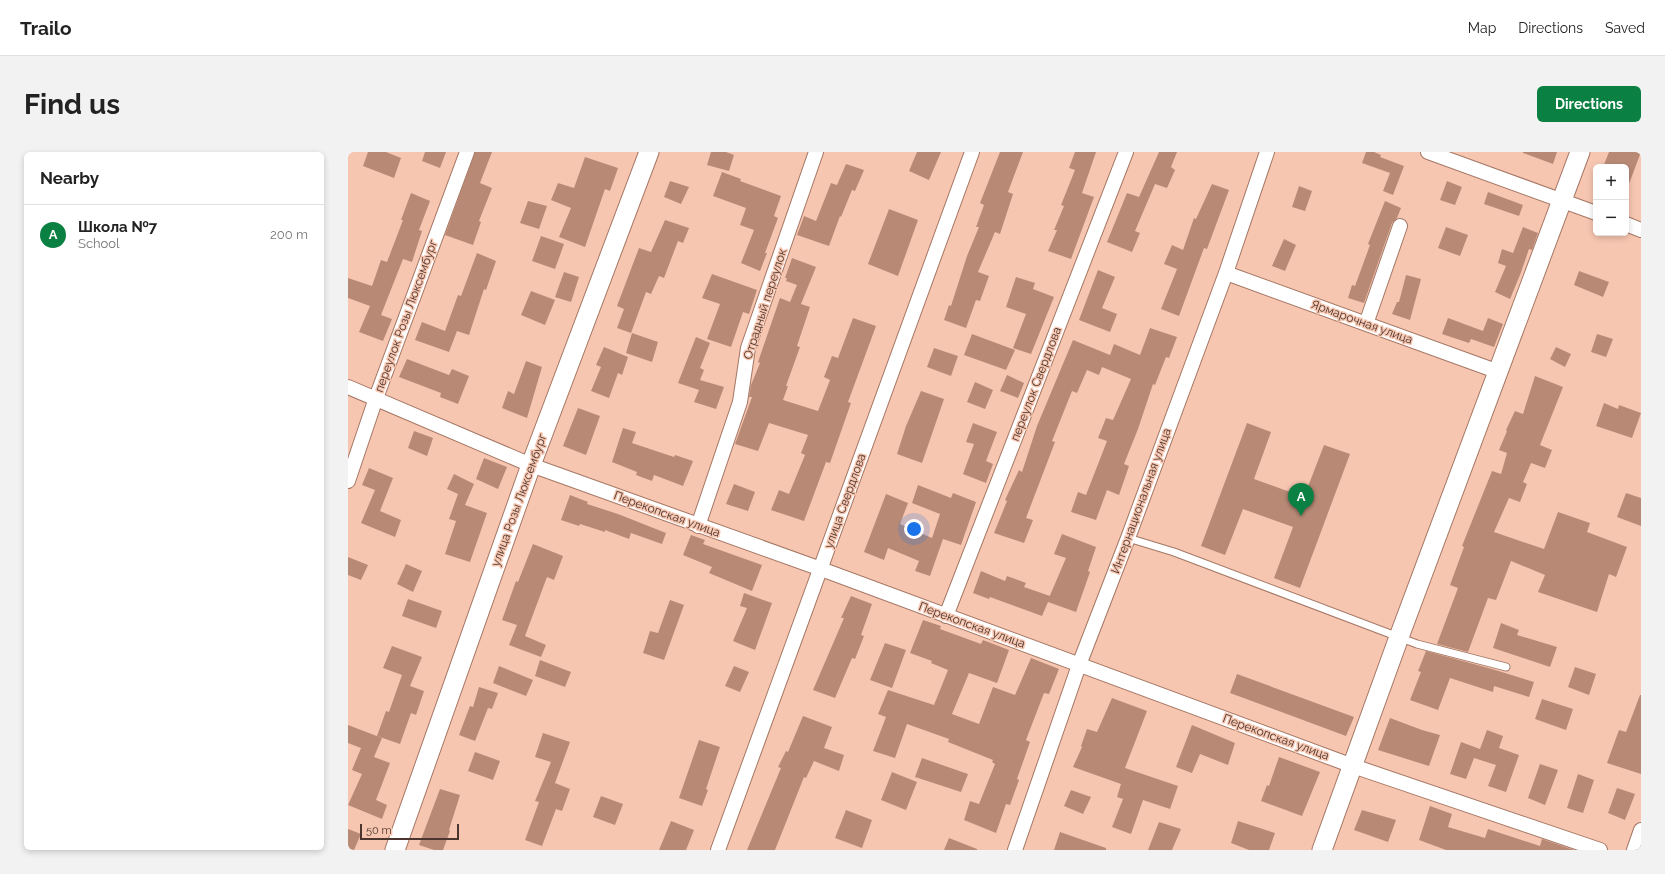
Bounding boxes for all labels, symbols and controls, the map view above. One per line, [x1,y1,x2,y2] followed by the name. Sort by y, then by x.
[20,17,71,39] text: Trailo
[1468,20,1496,36] text: Map
[1518,20,1583,36] text: Directions
[1605,20,1645,36] text: Saved
[1537,86,1641,122] button: Directions
[24,88,120,121] text: Find us
[1593,164,1629,236] map controls
[1593,164,1629,200] button: +
[40,168,99,188] text: Nearby
[1593,200,1629,236] button: −
[78,218,157,236] text: Школа №7
[49,227,57,242] text: A
[270,227,308,242] text: 200 m
[78,236,120,251] text: School
[372,238,440,394] street label: переулок Розы Люксембург
[740,247,790,361] street label: Отрадный переулок
[1309,297,1415,347] street label: Ярмарочная улица
[1008,325,1064,443] street label: переулок Свердлова
[1108,426,1174,576] street label: Интернациональная улица
[488,432,550,568] street label: улица Розы Люксембург
[821,452,869,550] street label: улица Свердлова
[1288,483,1314,516] pin: A
[612,488,722,540] street label: Перекопская улица
[904,519,924,539] your location
[917,599,1027,651] street label: Перекопская улица
[1221,711,1331,763] street label: Перекопская улица
[360,822,459,841] scale bar
[366,824,392,837] text: 50 m

